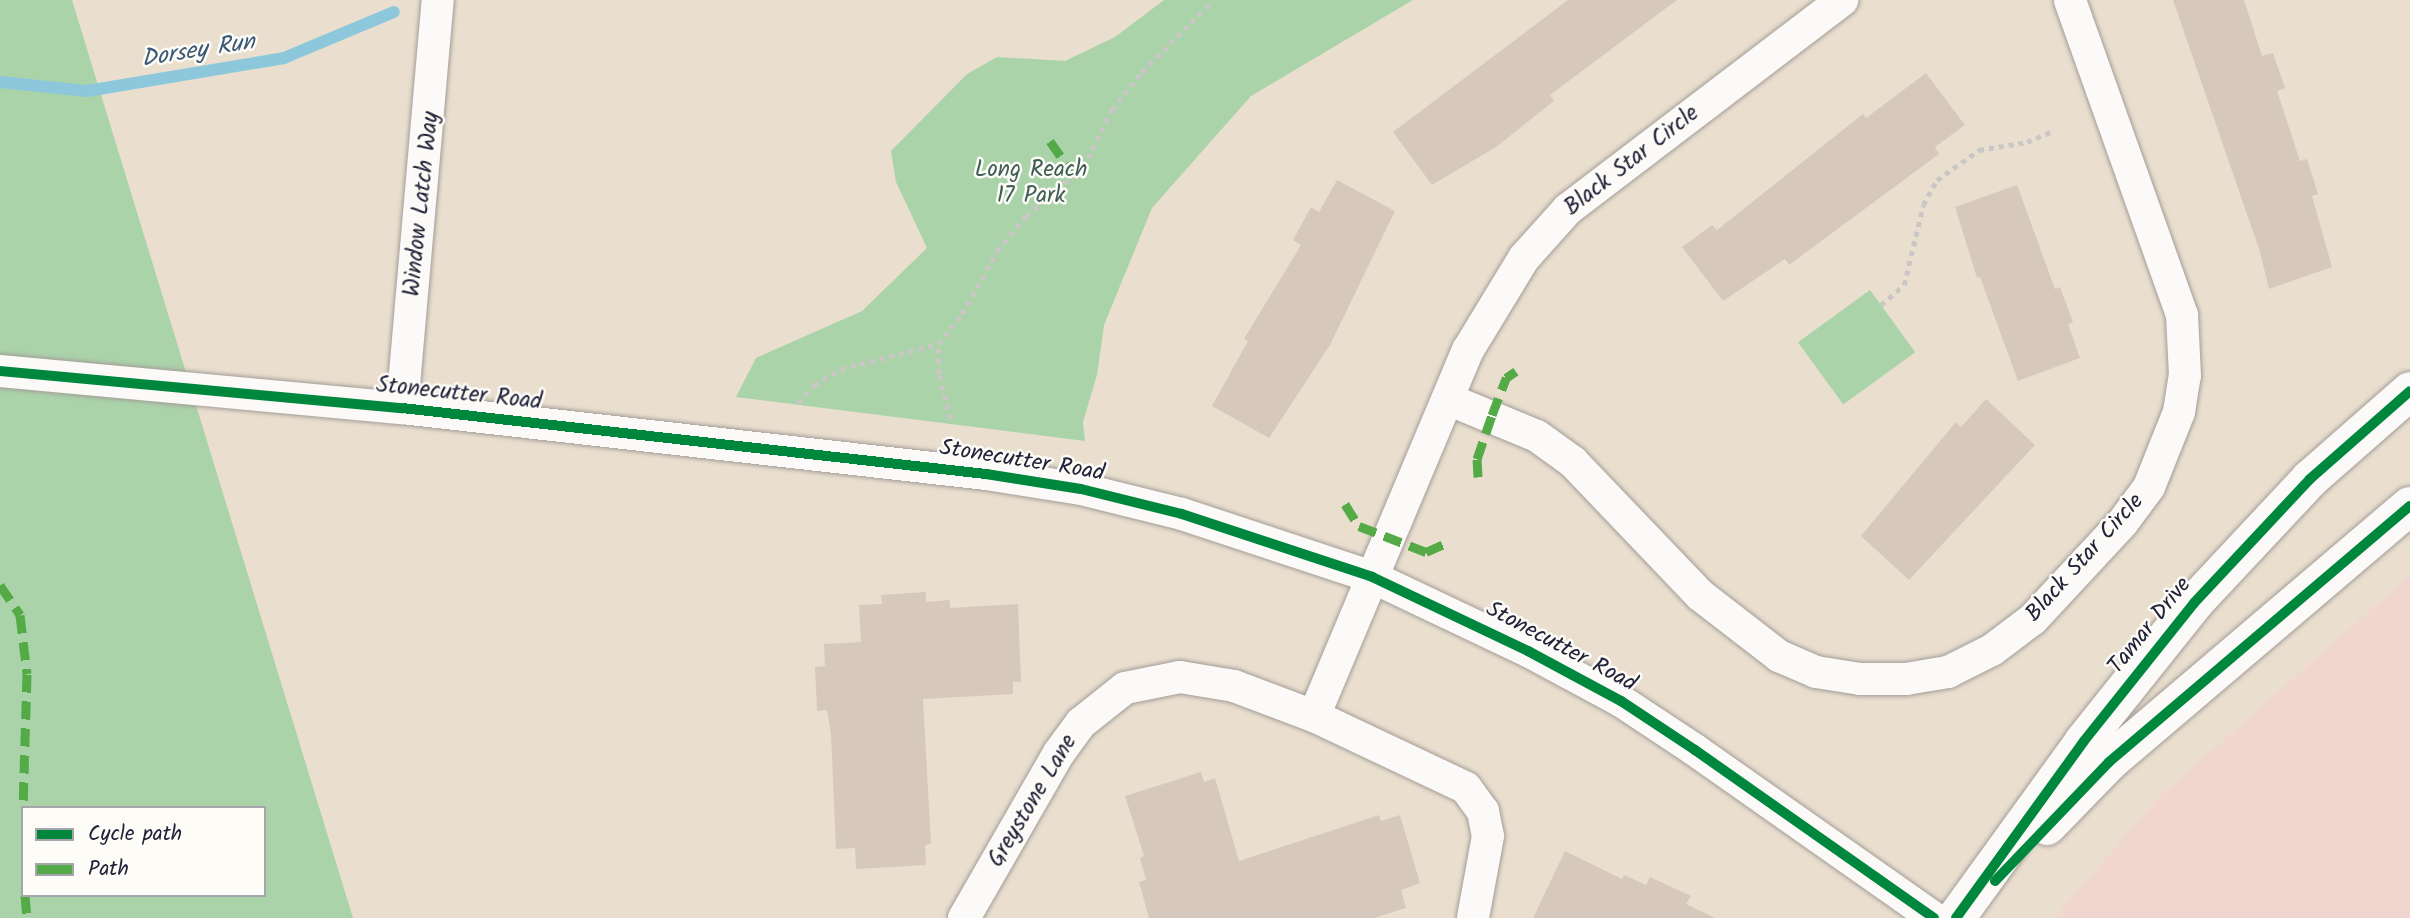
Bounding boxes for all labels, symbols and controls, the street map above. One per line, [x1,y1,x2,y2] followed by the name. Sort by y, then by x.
[139,28,257,74] water label: Dorsey Run
[1559,100,1705,222] street label: Black Star Circle
[399,110,445,298] street label: Window Latch Way
[975,156,1087,210] park label: Long Reach 17 Park
[375,372,543,416] street label: Stonecutter Road
[938,434,1106,488] street label: Stonecutter Road
[2020,488,2150,628] street label: Black Star Circle
[2102,572,2198,680] street label: Tamar Drive
[1481,596,1641,698] street label: Stonecutter Road
[983,730,1083,872] street label: Greystone Lane
[21,806,266,897] legend
[88,818,182,851] text: Cycle path
[88,853,129,886] text: Path

